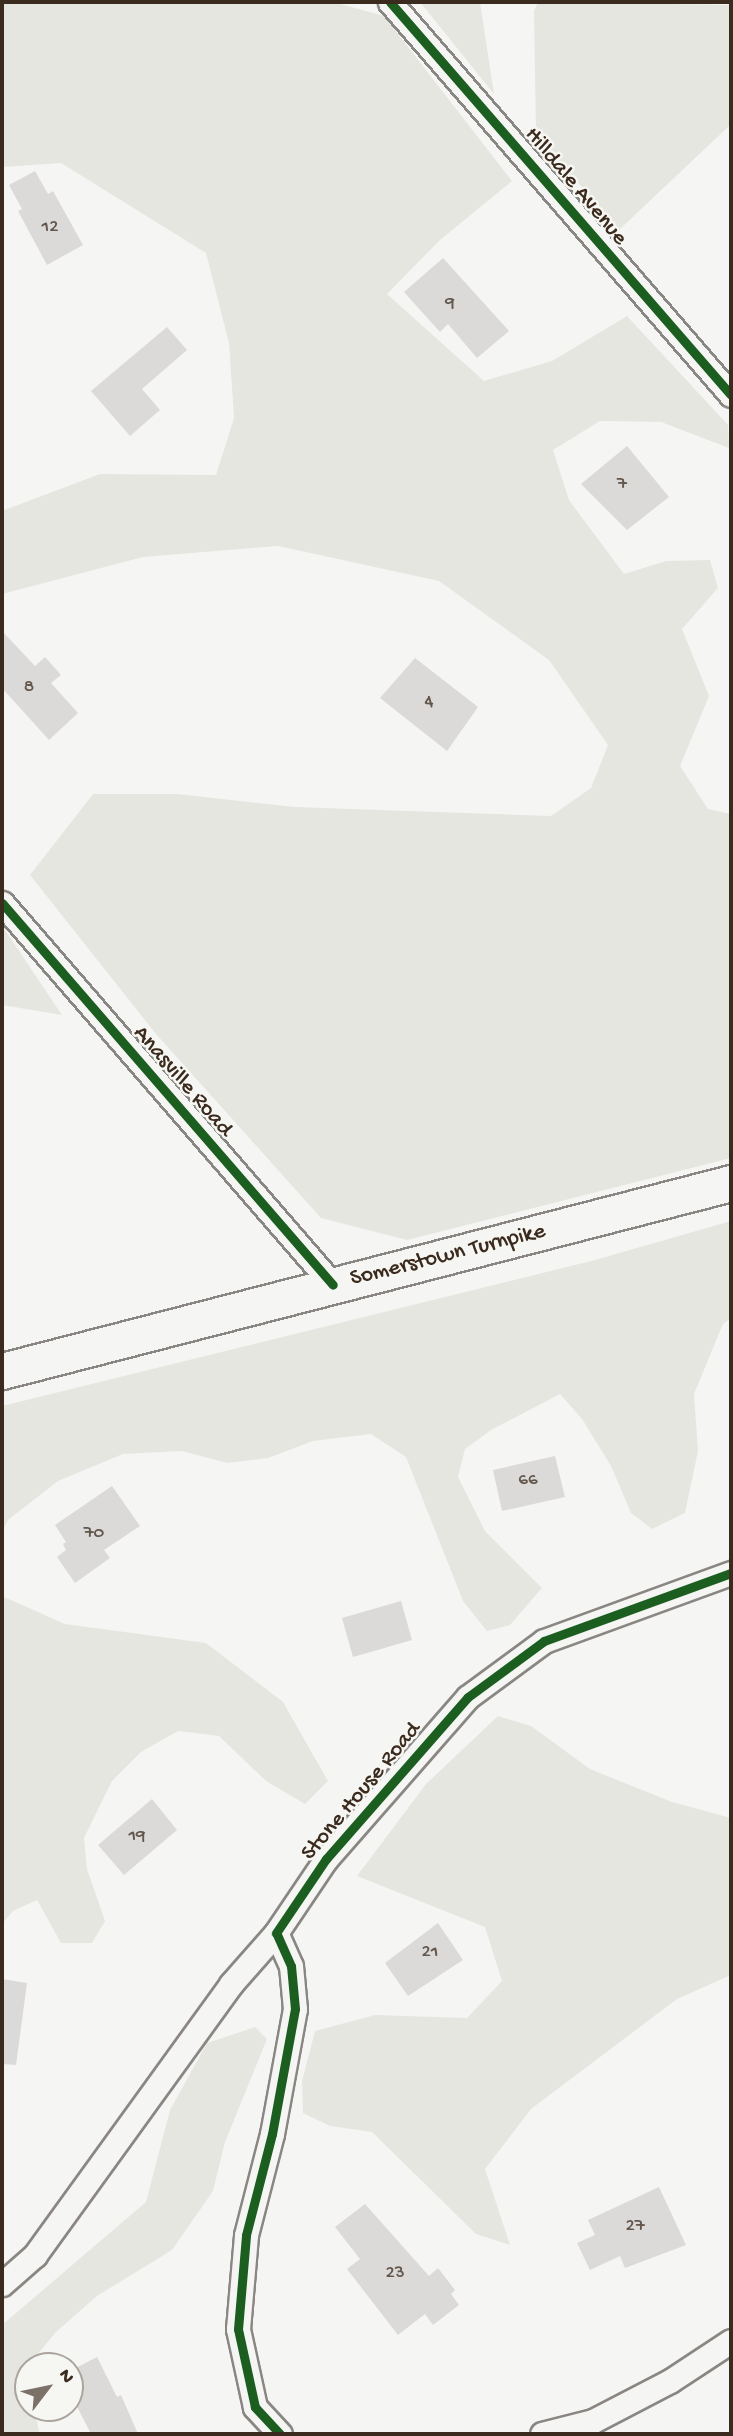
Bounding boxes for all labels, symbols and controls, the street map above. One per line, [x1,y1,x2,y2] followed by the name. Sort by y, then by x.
[517,122,633,252] street label: Hilldale Avenue
[42,217,58,239] house number: 12
[445,293,455,315] house number: 9
[617,474,627,496] house number: 7
[24,677,34,699] house number: 8
[425,692,433,714] house number: 4
[126,1021,238,1143] street label: Anasville Road
[348,1218,548,1294] street label: Somerstown Turnpike
[518,1470,538,1492] house number: 66
[84,1523,104,1545] house number: 70
[296,1717,428,1867] street label: Stone House Road
[128,1826,146,1848] house number: 19
[422,1942,438,1964] house number: 21
[625,2216,645,2238] house number: 27
[385,2263,405,2285] house number: 23
[14,2352,84,2422] north arrow
[52,2365,79,2388] text: N

